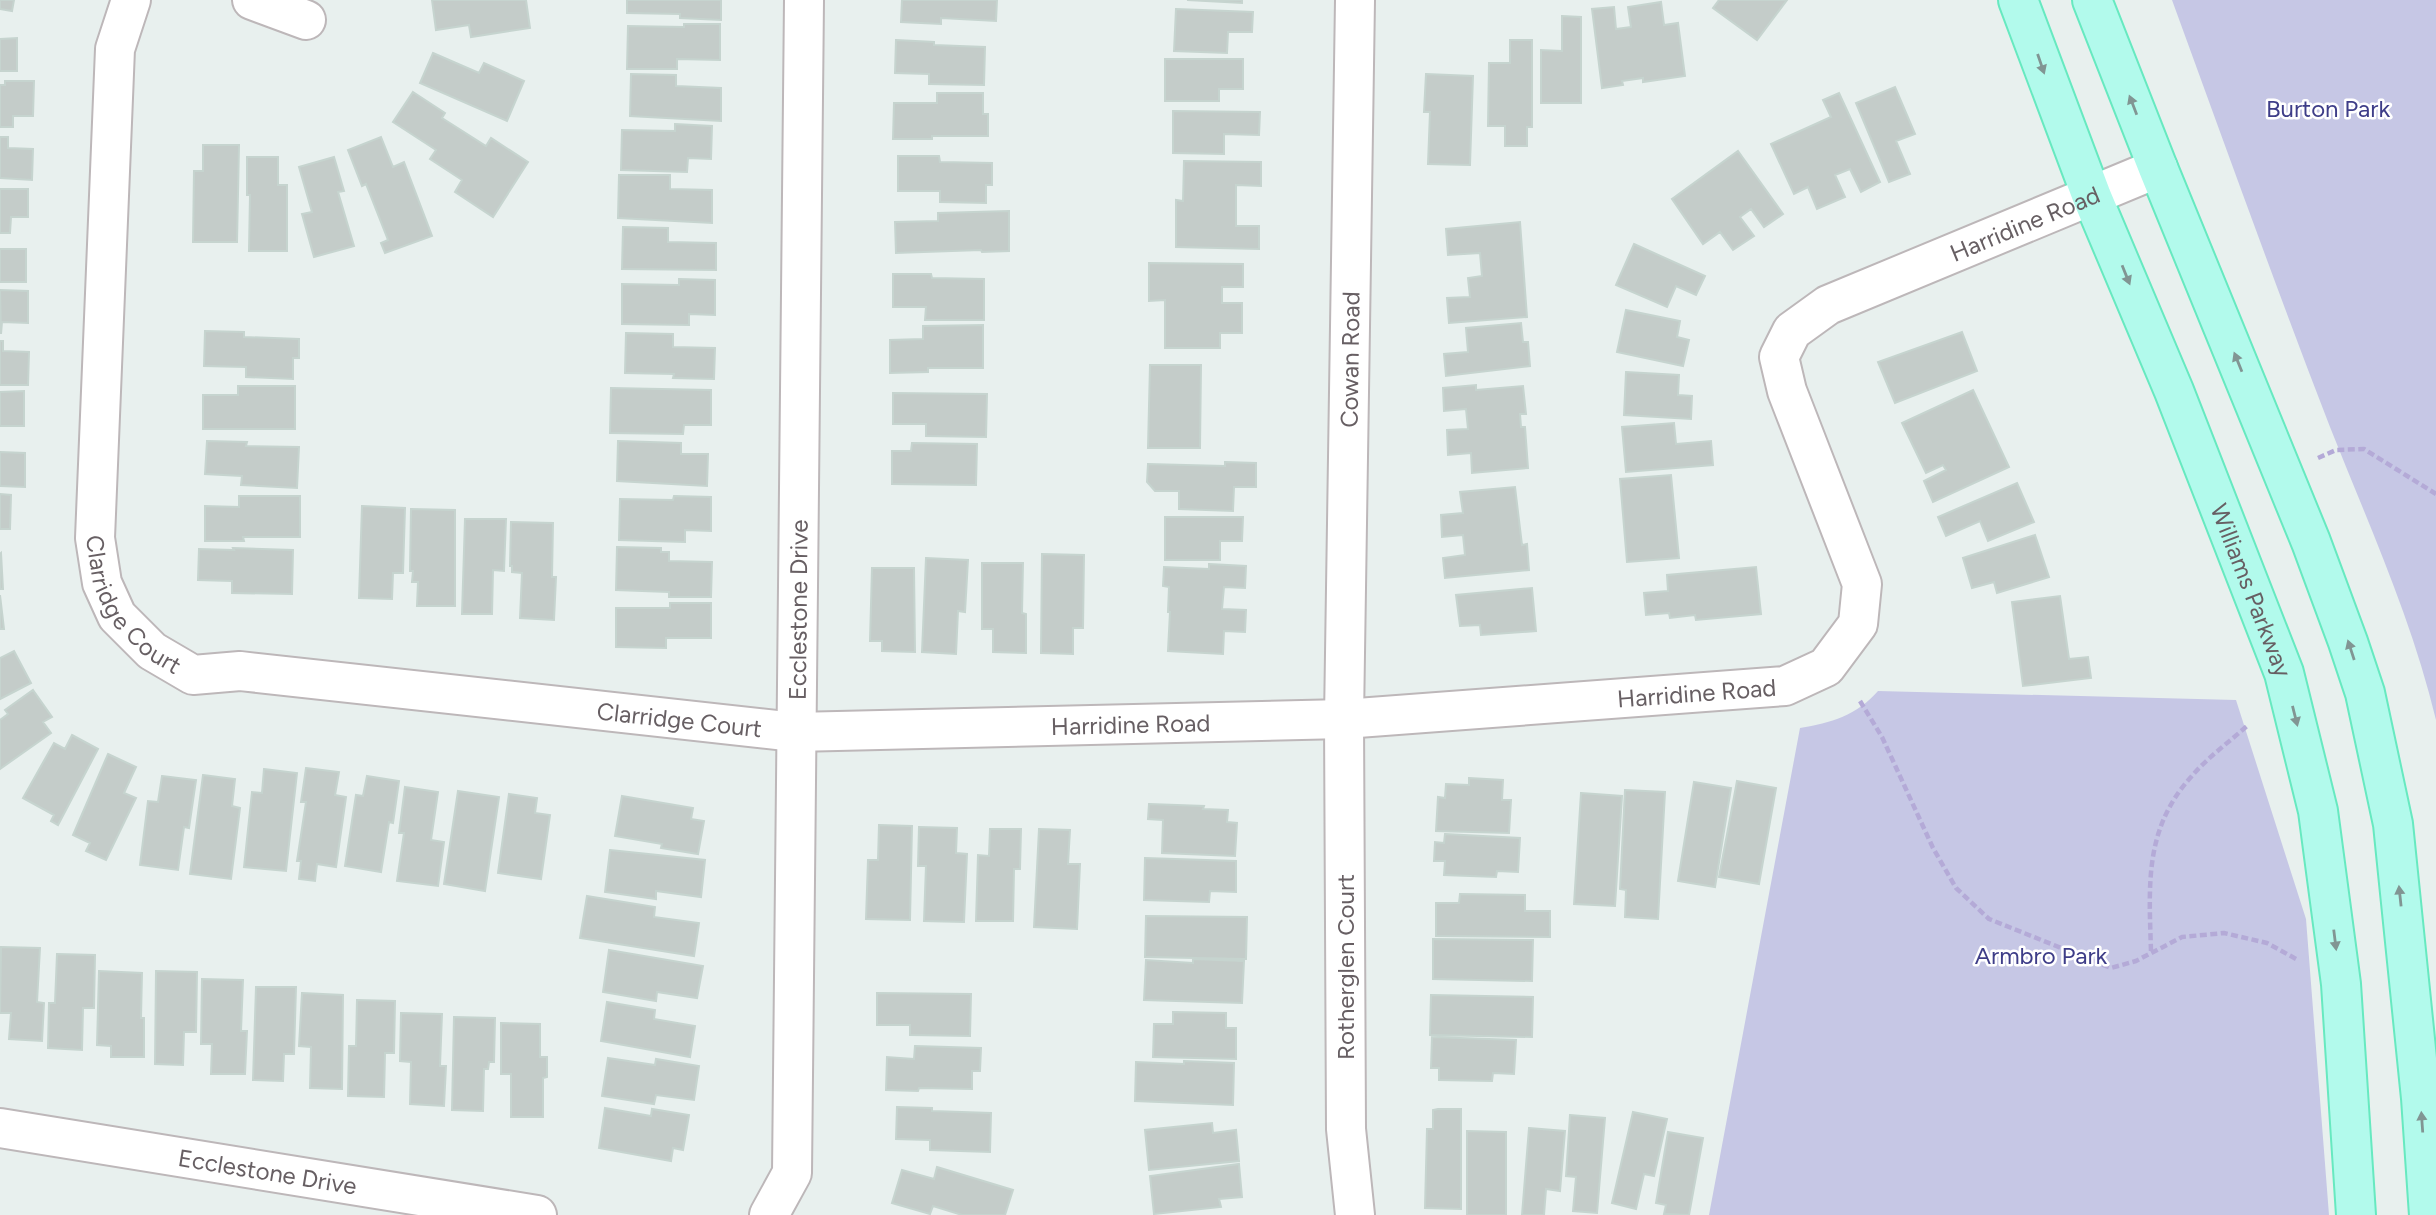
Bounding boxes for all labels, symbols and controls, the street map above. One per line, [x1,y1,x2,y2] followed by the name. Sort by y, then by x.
[2036,54,2047,75] one-way arrow
[2128,94,2139,115] one-way arrow
[2266,94,2390,123] park label: Burton Park
[1945,179,2104,267] street label: Harridine Road
[2121,265,2132,286] one-way arrow
[1334,291,1365,428] street label: Cowan Road
[2232,351,2243,372] one-way arrow
[2205,500,2299,681] street label: Williams Parkway
[782,519,813,700] street label: Ecclestone Drive
[80,533,187,679] street label: Clarridge Court
[2345,639,2356,660] one-way arrow
[1616,672,1777,713] street label: Harridine Road
[595,696,763,743] street label: Clarridge Court
[2290,705,2301,727] one-way arrow
[1051,708,1211,740] street label: Harridine Road
[1331,874,1360,1060] street label: Rotherglen Court
[2395,885,2406,907] one-way arrow
[2330,929,2341,951] one-way arrow
[1975,941,2108,970] park label: Armbro Park
[2416,1111,2427,1133] one-way arrow
[176,1143,359,1200] street label: Ecclestone Drive

